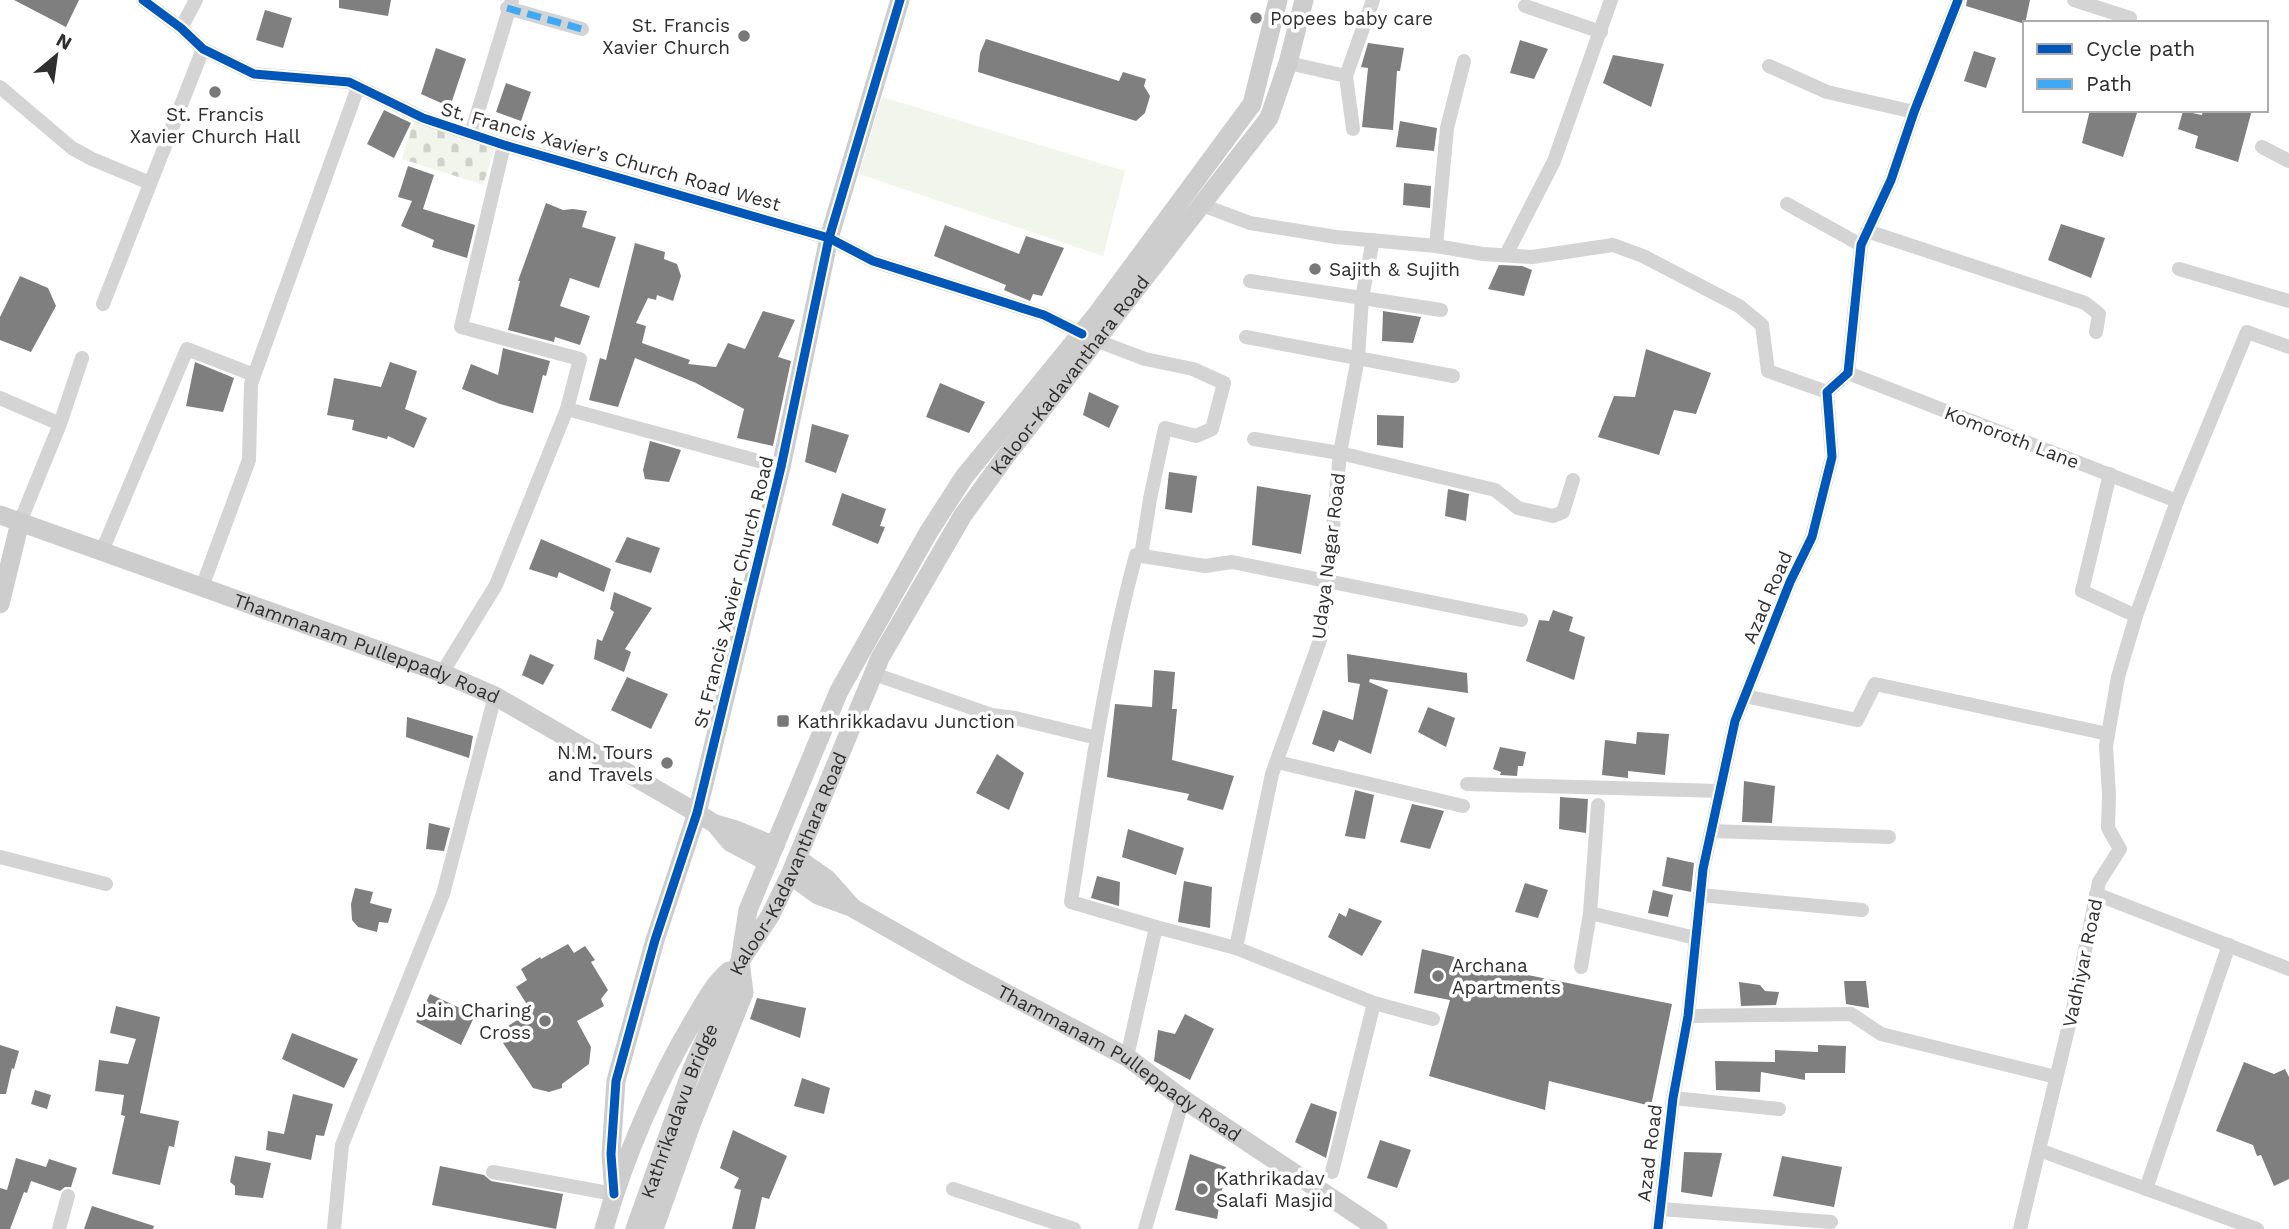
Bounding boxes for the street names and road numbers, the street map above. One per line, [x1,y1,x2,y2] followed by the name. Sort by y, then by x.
[438,97,783,216] street label: St. Francis Xavier's Church Road West
[985,271,1154,479] street label: Kaloor-Kadavanthara Road
[1941,401,2082,474] street label: Komoroth Lane
[688,453,779,731] street label: St Francis Xavier Church Road
[1307,472,1350,641] street label: Udaya Nagar Road
[1738,547,1797,647] street label: Azad Road
[230,588,503,709] street label: Thammanam Pulleppady Road
[724,748,852,979] street label: Kaloor-Kadavanthara Road
[2058,897,2107,1030] street label: Vadhiyar Road
[993,980,1245,1146] street label: Thammanam Pulleppady Road
[636,1020,723,1202] street label: Kathrikadavu Bridge
[1632,1103,1667,1203] street label: Azad Road

